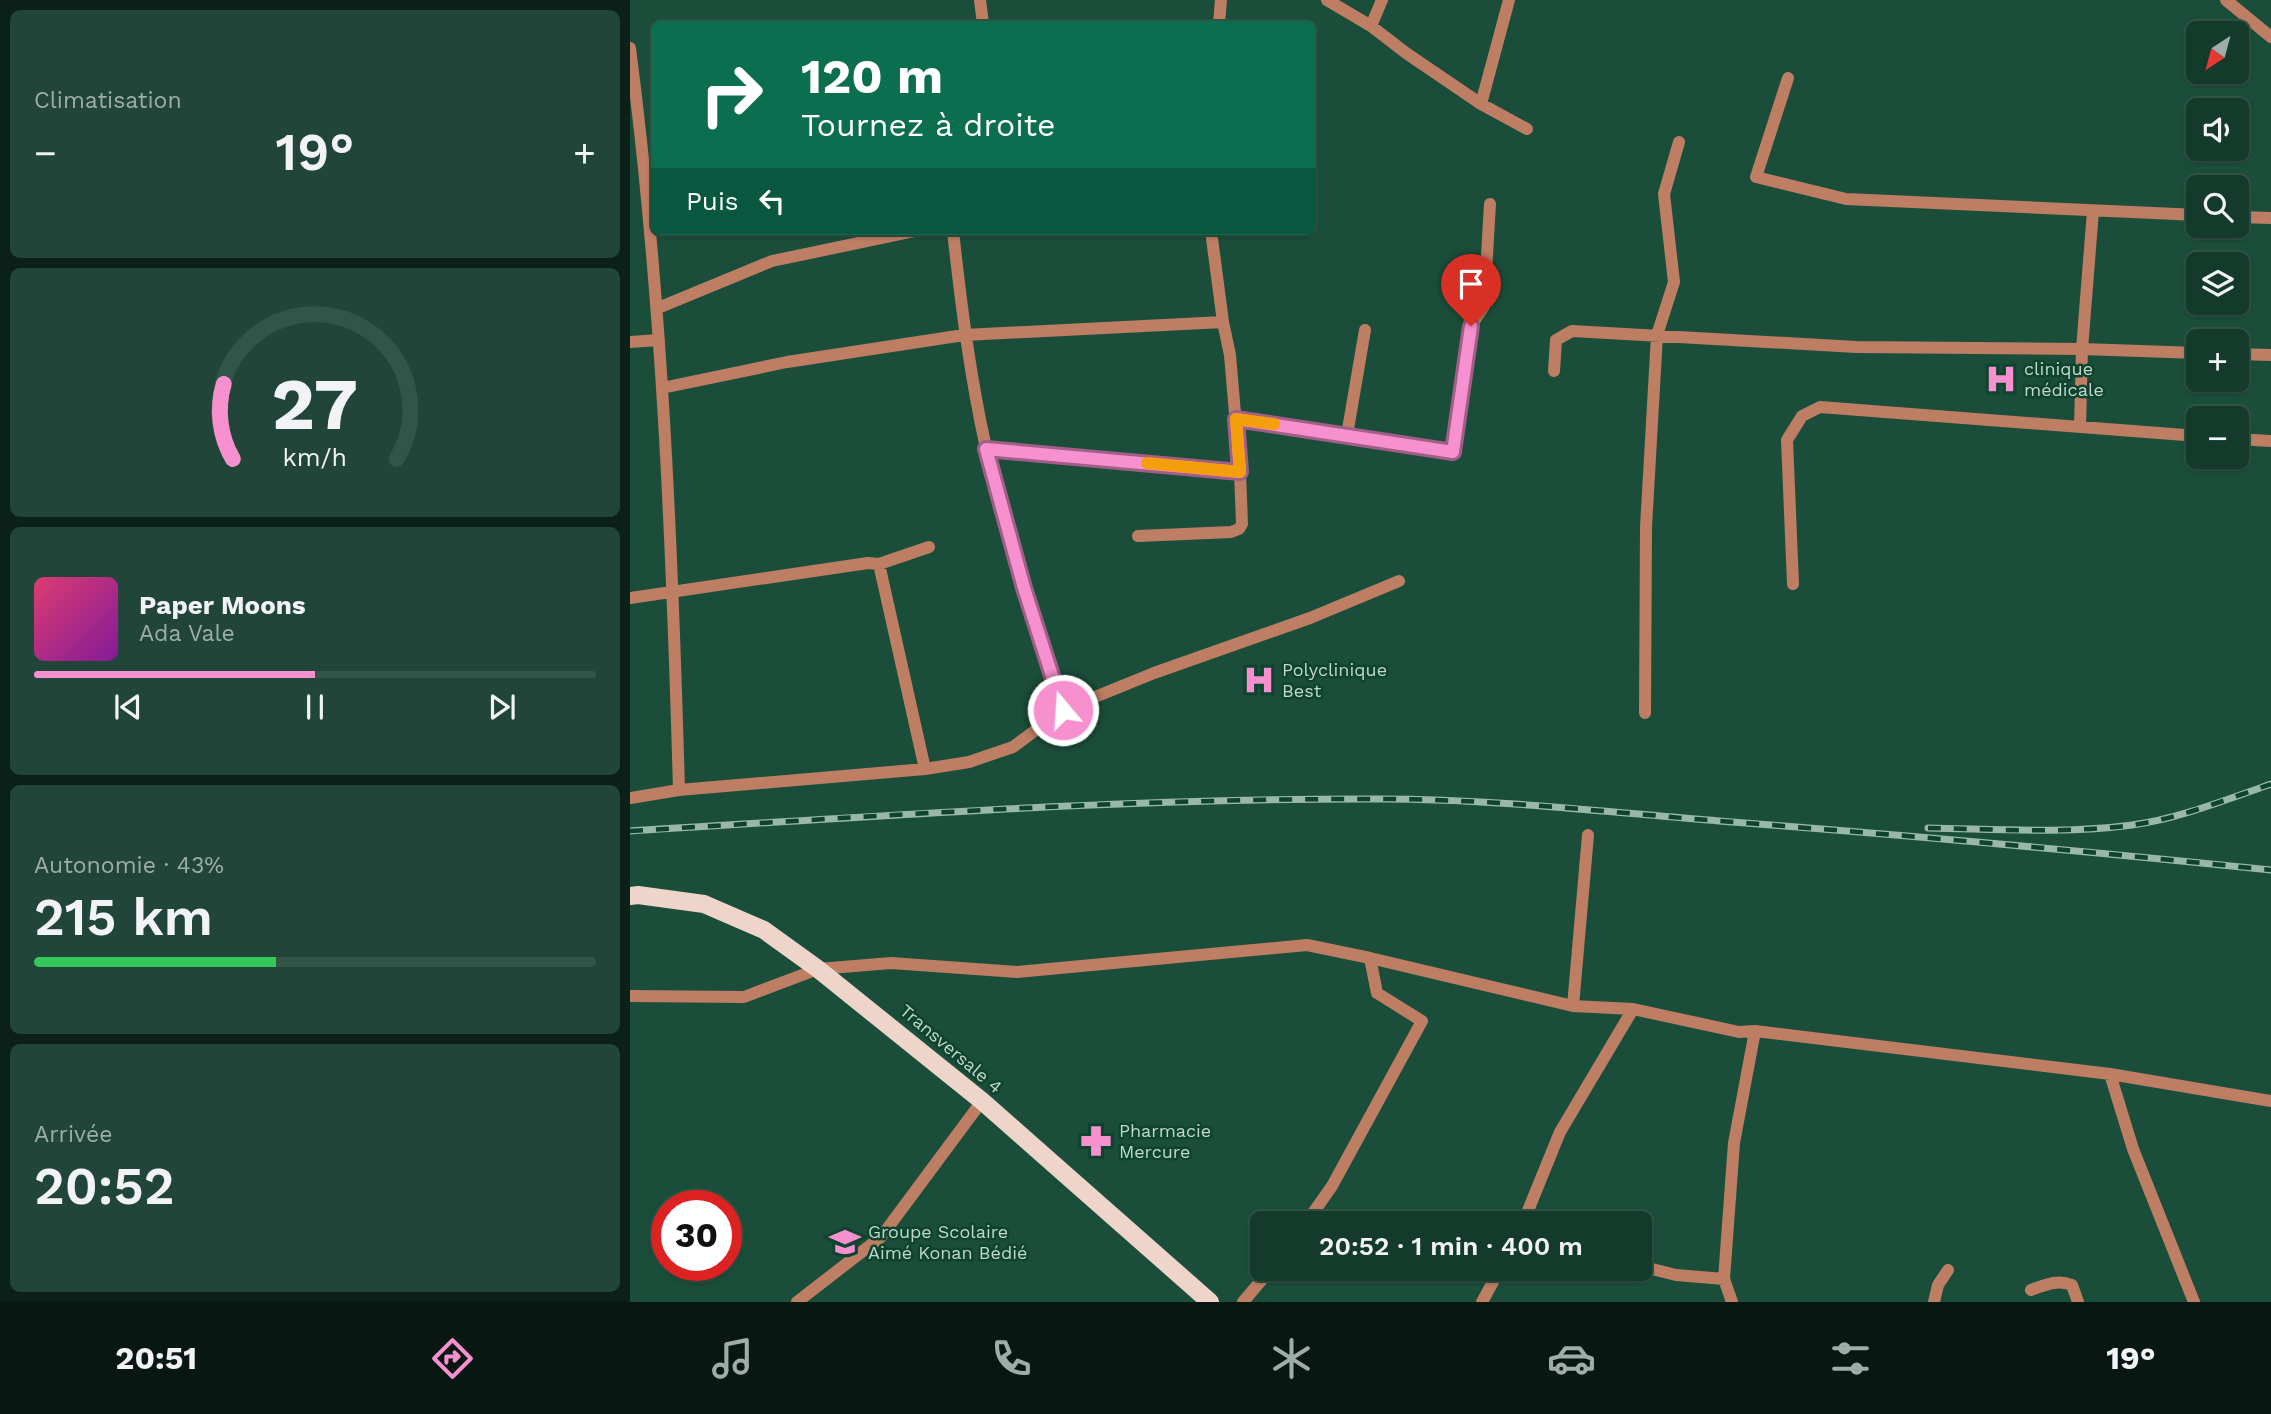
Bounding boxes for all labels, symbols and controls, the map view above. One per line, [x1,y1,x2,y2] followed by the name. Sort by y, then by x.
[2186,21,2249,84] north arrow
[2186,21,2249,469] map controls
[801,47,943,105] text: 120 m
[686,49,777,140] icon: right
[34,87,182,114] text: Climatisation
[2186,98,2249,161] button: sound
[801,106,1056,144] text: Tournez à droite
[276,122,354,183] text: 19°
[34,131,57,175] text: −
[573,131,596,175] text: +
[2186,175,2249,238] button: search
[753,182,791,220] icon: left
[686,186,739,216] text: Puis
[2186,252,2249,315] button: layers
[1441,254,1501,326] pin
[1452,265,1490,303] icon: arrive
[2186,329,2249,392] button: +
[2024,358,2104,400] place label: clinique médicale
[272,361,358,447] text: 27
[1984,362,2018,396] hospital icon: clinique médicale
[2186,406,2249,469] button: −
[283,442,347,471] text: km/h
[139,590,306,620] text: Paper Moons
[139,620,235,647] text: Ada Vale
[1282,659,1387,701] place label: Polyclinique Best
[1242,663,1276,697] hospital icon: Polyclinique Best
[1026,673,1100,747] position arrow
[109,688,147,726] icon: previous
[296,688,334,726] icon: pause
[483,688,521,726] icon: next
[34,852,224,879] text: Autonomie · 43%
[34,887,213,948] text: 215 km
[896,1000,1007,1097] street label: Transversale 4
[1119,1120,1211,1162] place label: Pharmacie Mercure
[34,1121,113,1148] text: Arrivée
[1079,1124,1113,1158] pharmacy icon: Pharmacie Mercure
[34,1156,174,1217] text: 20:52
[651,1190,742,1281] speed limit sign: 30
[868,1221,1027,1263] place label: Groupe Scolaire Aimé Konan Bédié
[828,1225,862,1259] school or university icon: Groupe Scolaire Aimé Konan Bédié
[1319,1231,1583,1261] text: 20:52 · 1 min · 400 m
[428,1334,477,1383] icon: directions
[708,1334,757,1383] icon: music
[987,1334,1036,1383] icon: phone
[1267,1334,1316,1383] icon: climate
[1547,1334,1596,1383] icon: car
[1826,1334,1875,1383] icon: filters
[115,1339,197,1377] text: 20:51
[2106,1339,2156,1377] text: 19°

